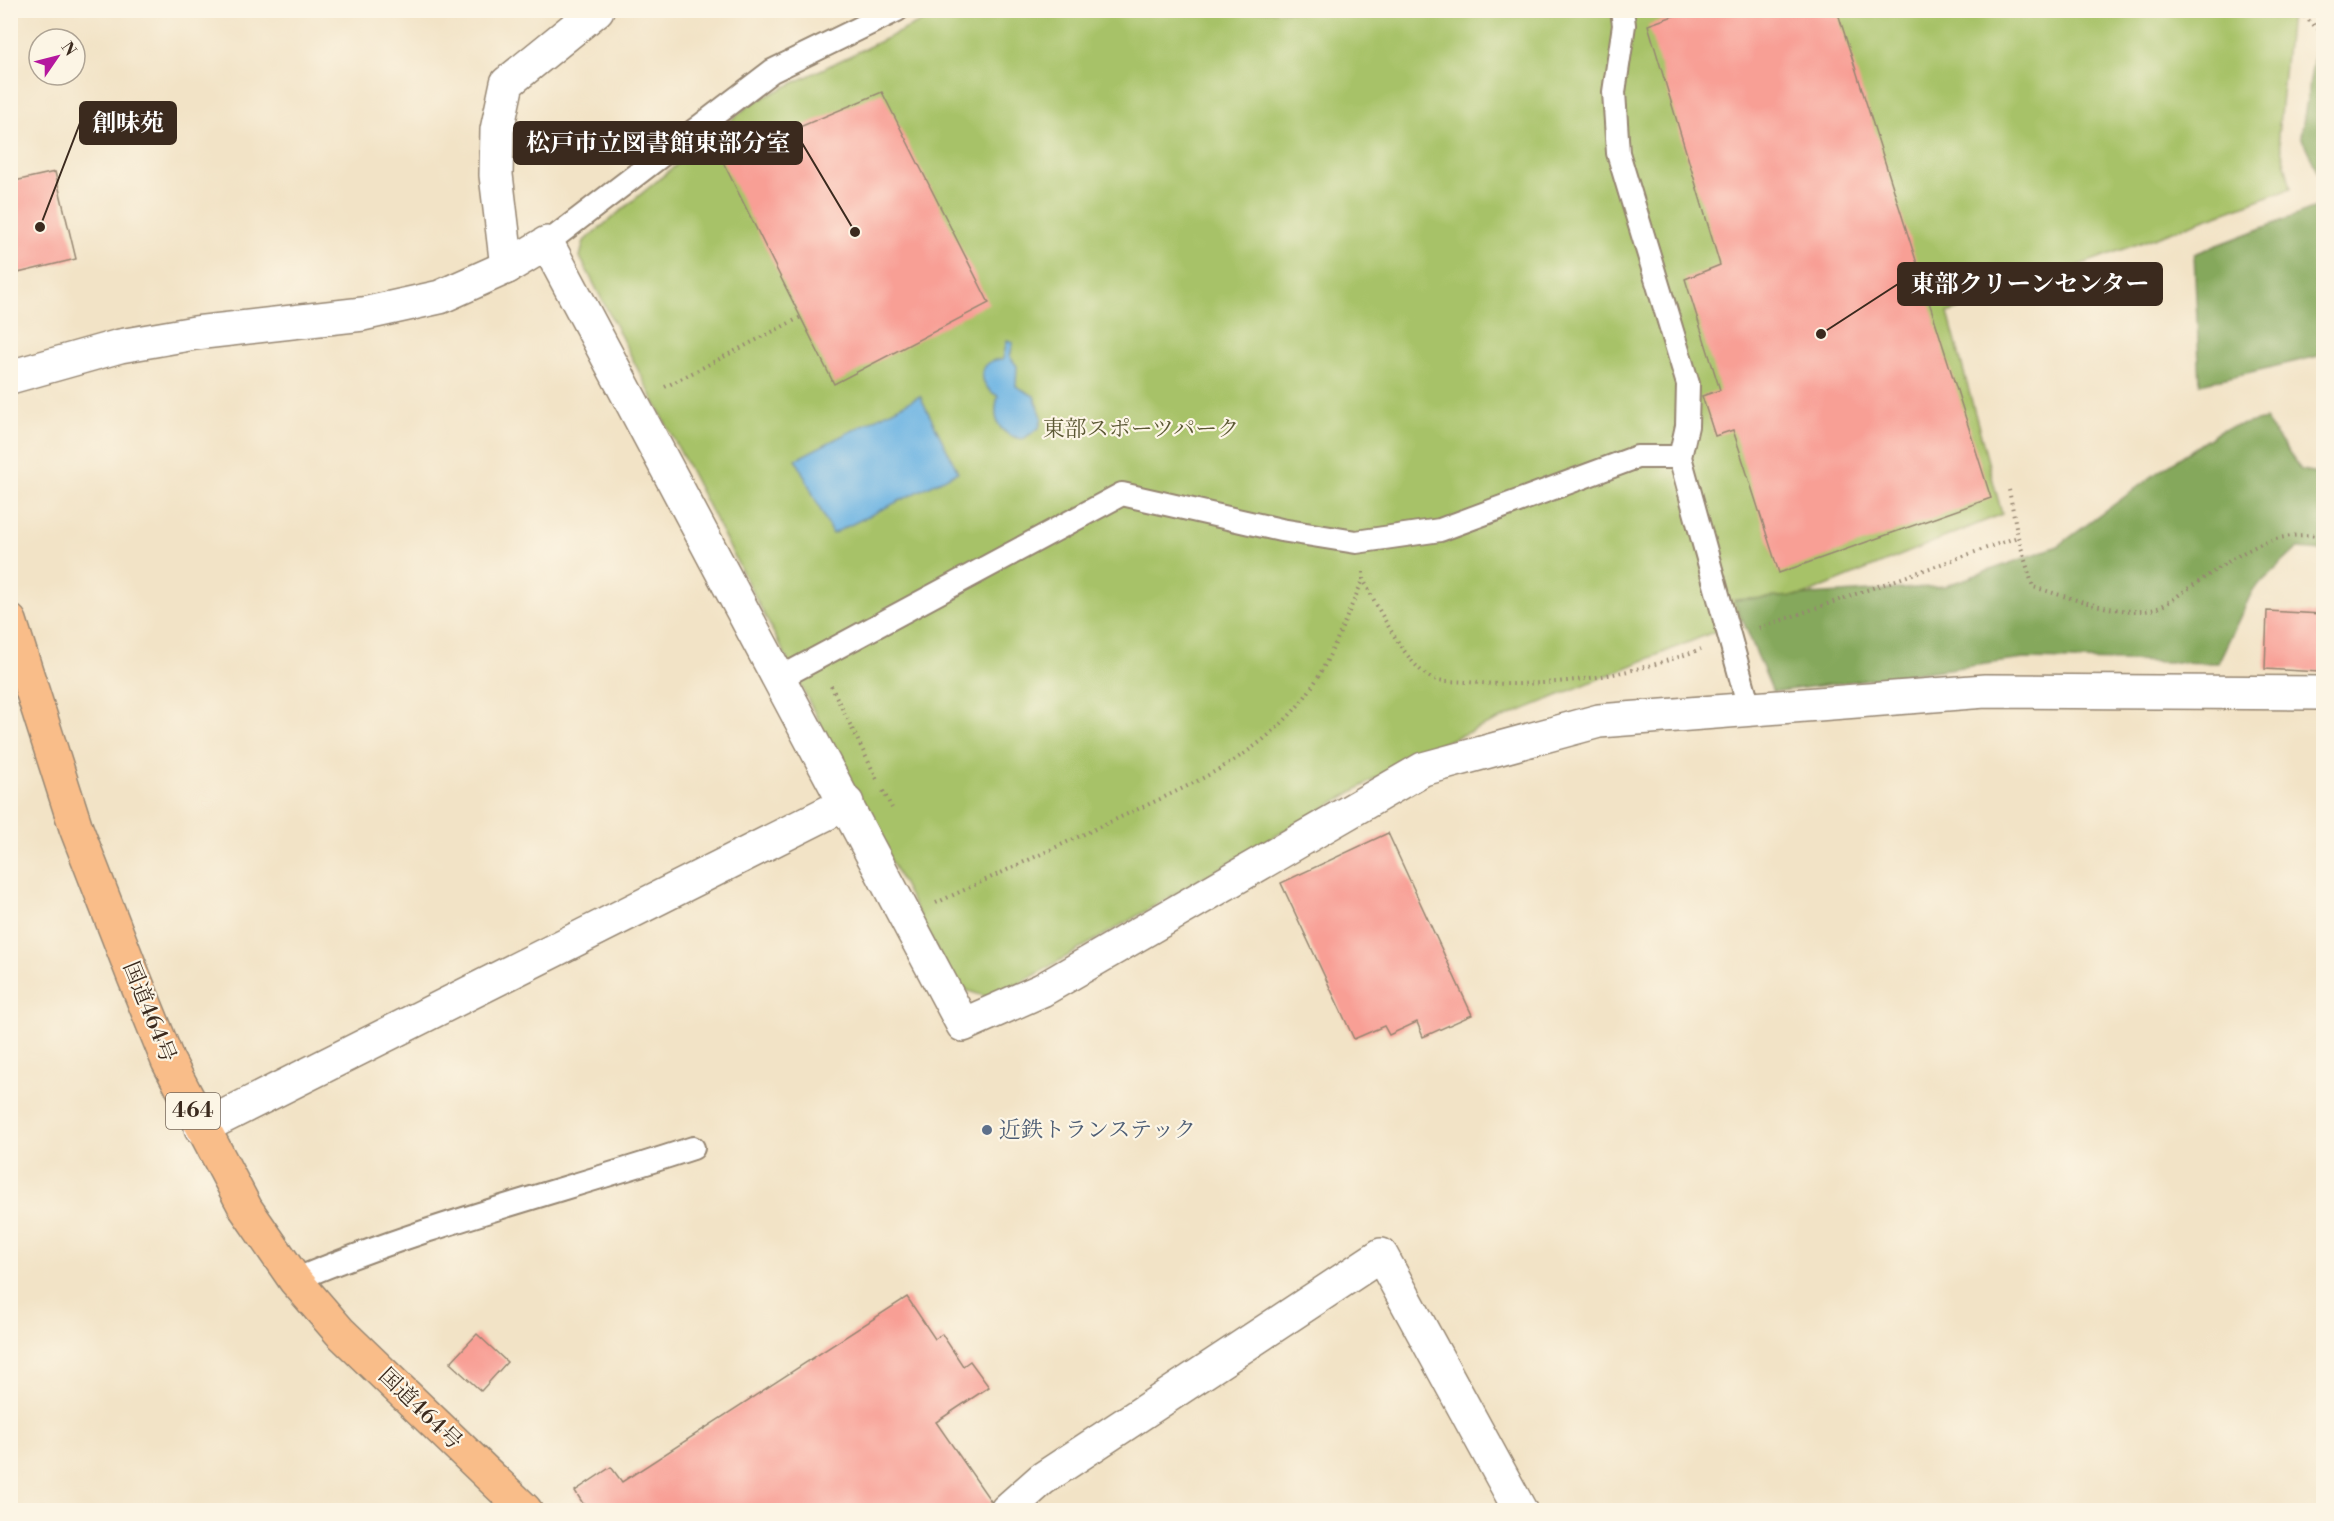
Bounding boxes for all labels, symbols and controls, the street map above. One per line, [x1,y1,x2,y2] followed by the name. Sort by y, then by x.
[27,27,87,87] north arrow
[57,38,80,60] text: N
[80,102,176,144] callout: 創味苑
[92,109,164,139] text: 創味苑
[514,122,802,164] callout: 松戸市立図書館東部分室
[526,129,790,159] text: 松戸市立図書館東部分室
[1898,263,2162,305] callout: 東部クリーンセンター
[1911,270,2149,300] text: 東部クリーンセンター
[1043,416,1239,443] park label: 東部スポーツパーク
[117,958,181,1066] street label: 国道464号
[166,1093,220,1129] road number: 464
[999,1117,1196,1144] place label: 近鉄トランステック
[980,1123,994,1137] marker: 近鉄トランステック
[373,1362,467,1456] street label: 国道464号

